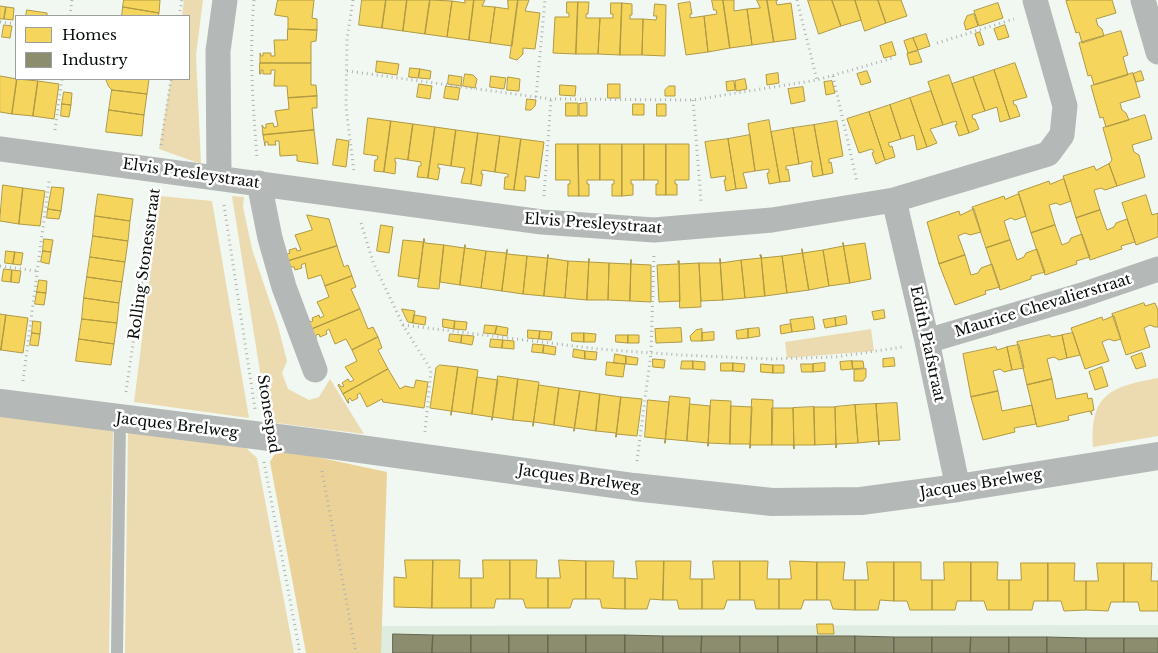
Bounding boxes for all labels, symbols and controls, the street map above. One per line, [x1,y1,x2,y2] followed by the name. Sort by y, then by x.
[15,15,190,80] legend
[62,25,117,44] text: Homes
[62,50,128,69] text: Industry
[121,155,261,193] street label: Elvis Presleystraat
[125,187,165,341] street label: Rolling Stonesstraat
[523,210,663,238] street label: Elvis Presleystraat
[953,271,1133,341] street label: Maurice Chevalierstraat
[906,284,948,404] street label: Edith Piafstraat
[253,373,283,455] street label: Stonespad
[115,410,239,442] street label: Jacques Brelweg
[517,462,641,496] street label: Jacques Brelweg
[919,465,1043,503] street label: Jacques Brelweg

